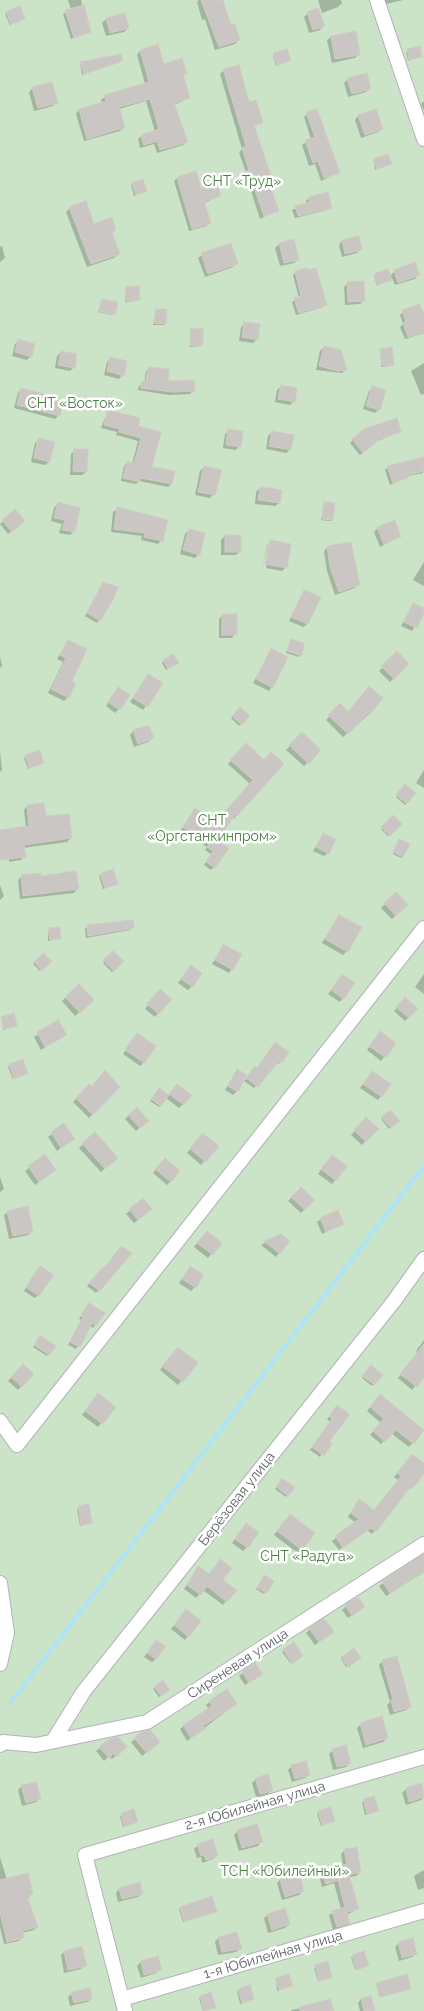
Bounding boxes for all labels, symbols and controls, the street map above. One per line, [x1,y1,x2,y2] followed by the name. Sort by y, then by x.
[203,174,281,190] park label: СНТ «Труд»
[27,396,123,412] park label: СНТ «Восток»
[147,813,277,846] park label: СНТ «Оргстанкинпром»
[195,1449,279,1549] street label: Берёзовая улица
[260,1549,354,1565] park label: СНТ «Радуга»
[184,1625,292,1703] street label: Сиреневая улица
[183,1778,327,1834] street label: 2-я Юбилейная улица
[221,1864,349,1880] park label: ТСН «Юбилейный»
[202,1927,344,1983] street label: 1-я Юбилейная улица

